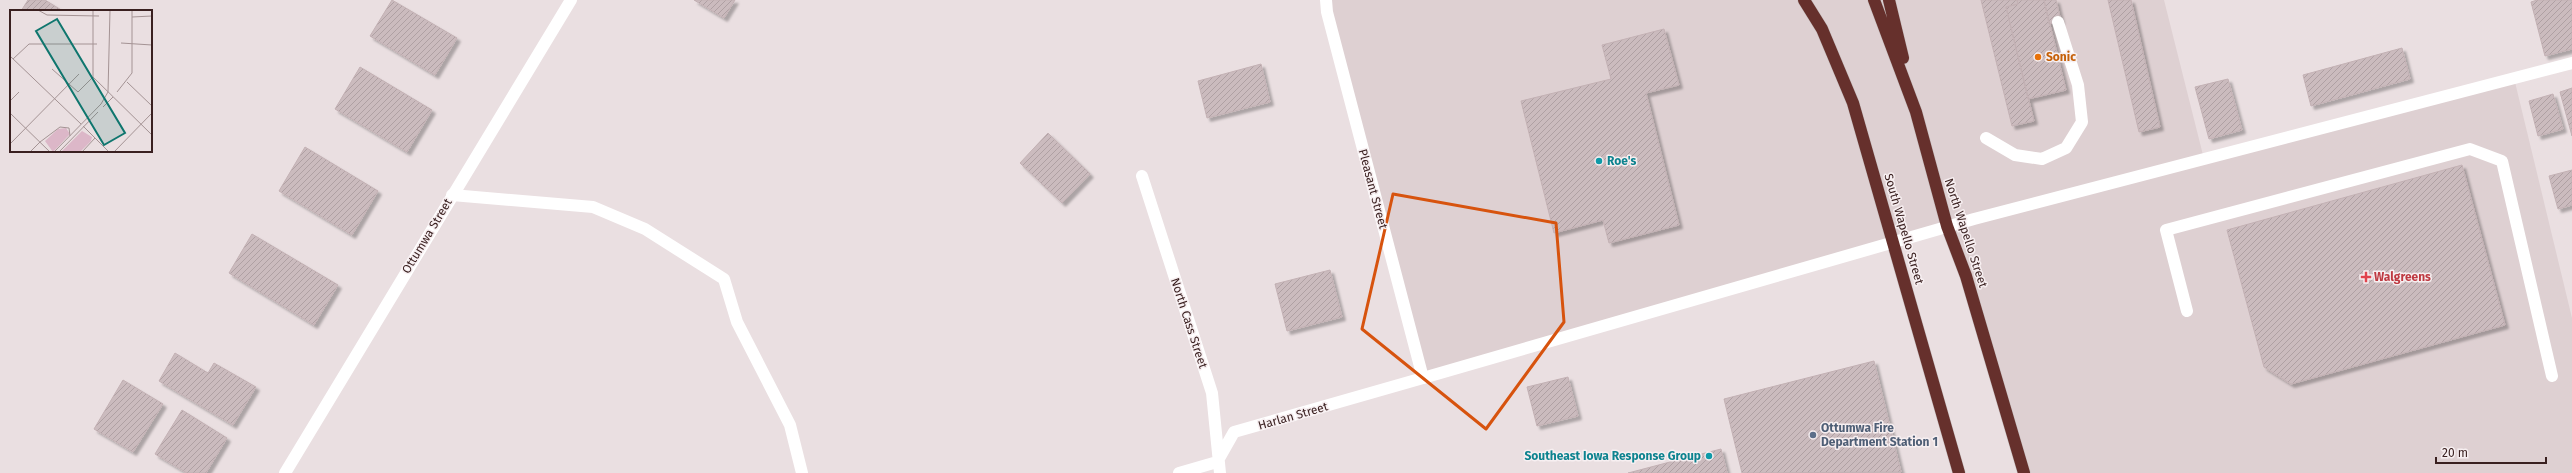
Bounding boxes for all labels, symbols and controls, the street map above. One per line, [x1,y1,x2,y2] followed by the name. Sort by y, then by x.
[10,10,152,152] inset map
[2046,50,2076,64] place label: Sonic
[2033,52,2043,62] marker: Sonic
[1356,147,1391,231] street label: Pleasant Street
[1607,154,1636,168] place label: Roe's
[1594,156,1604,166] marker: Roe's
[1881,172,1927,287] street label: South Wapello Street
[1942,177,1990,290] street label: North Wapello Street
[399,195,455,276] street label: Ottumwa Street
[2374,270,2431,284] place label: Walgreens
[2361,272,2371,282] marker: Walgreens
[1168,276,1210,371] street label: North Cass Street
[1256,399,1330,433] street label: Harlan Street
[1821,421,1938,449] place label: Ottumwa Fire Department Station 1
[1808,430,1818,440] marker: Ottumwa Fire Department Station 1
[2436,439,2546,465] scale bar
[2442,446,2468,460] text: 20 m
[1524,449,1701,463] place label: Southeast Iowa Response Group
[1704,451,1714,461] marker: Southeast Iowa Response Group

